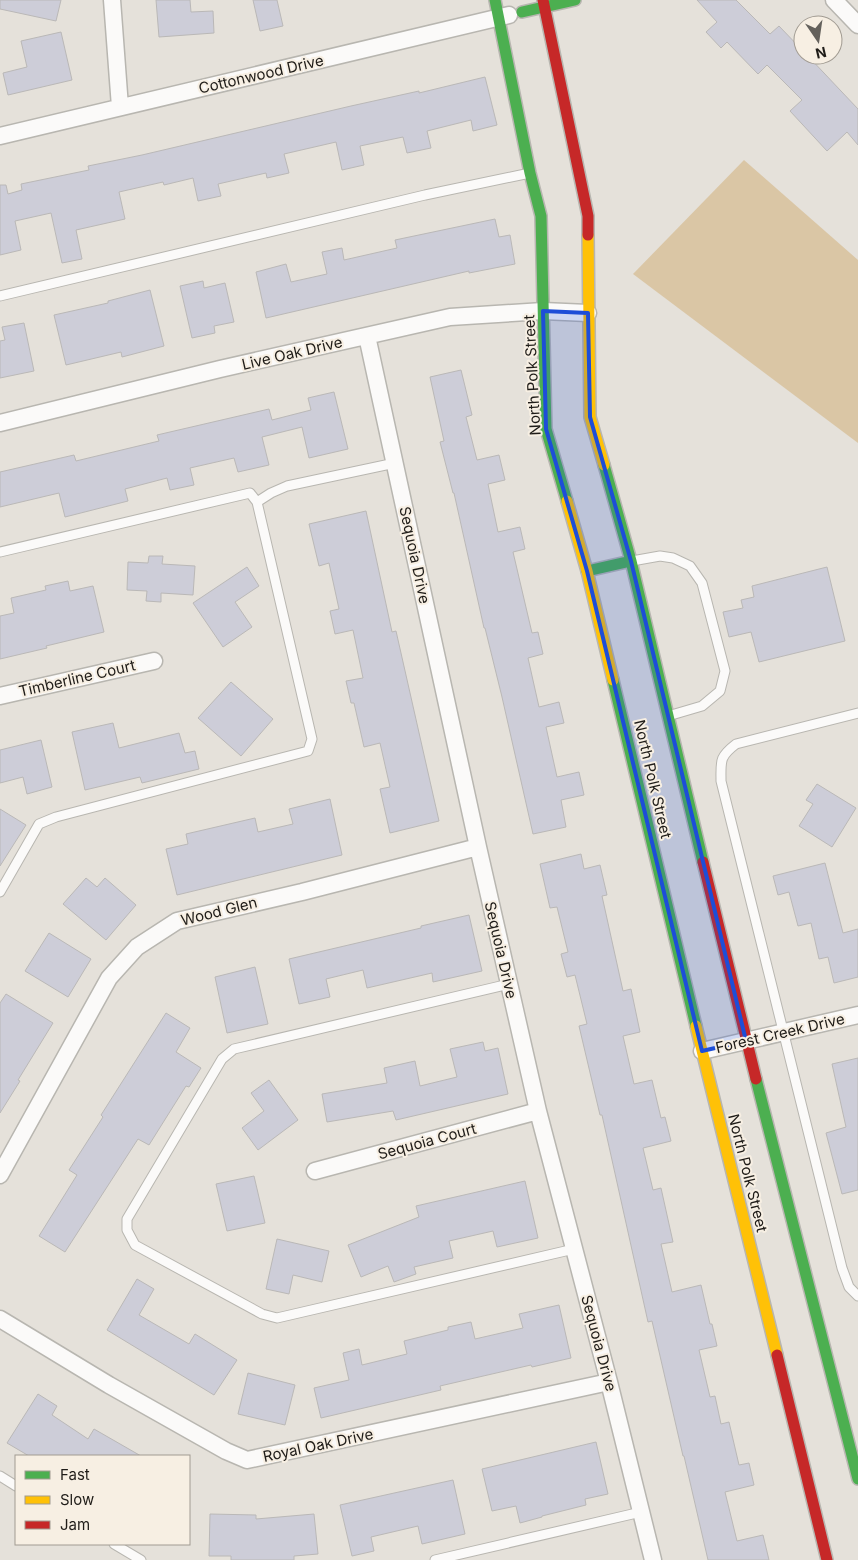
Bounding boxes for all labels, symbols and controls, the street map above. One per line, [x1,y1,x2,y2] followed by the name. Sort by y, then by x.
[793,15,843,65] north arrow
[814,44,828,63] text: N
[197,50,325,98] street label: Cottonwood Drive
[519,314,545,436] street label: North Polk Street
[240,332,344,374] street label: Live Oak Drive
[395,505,435,605] street label: Sequoia Drive
[17,655,137,701] street label: Timberline Court
[630,718,676,840] street label: North Polk Street
[179,892,259,930] street label: Wood Glen
[481,900,521,1000] street label: Sequoia Drive
[714,1009,846,1057] street label: Forest Creek Drive
[724,1112,772,1234] street label: North Polk Street
[376,1119,478,1163] street label: Sequoia Court
[577,1293,621,1393] street label: Sequoia Drive
[261,1424,375,1466] street label: Royal Oak Drive
[15,1455,190,1545] legend
[60,1465,90,1484] text: Fast
[60,1490,94,1509] text: Slow
[60,1515,90,1534] text: Jam

